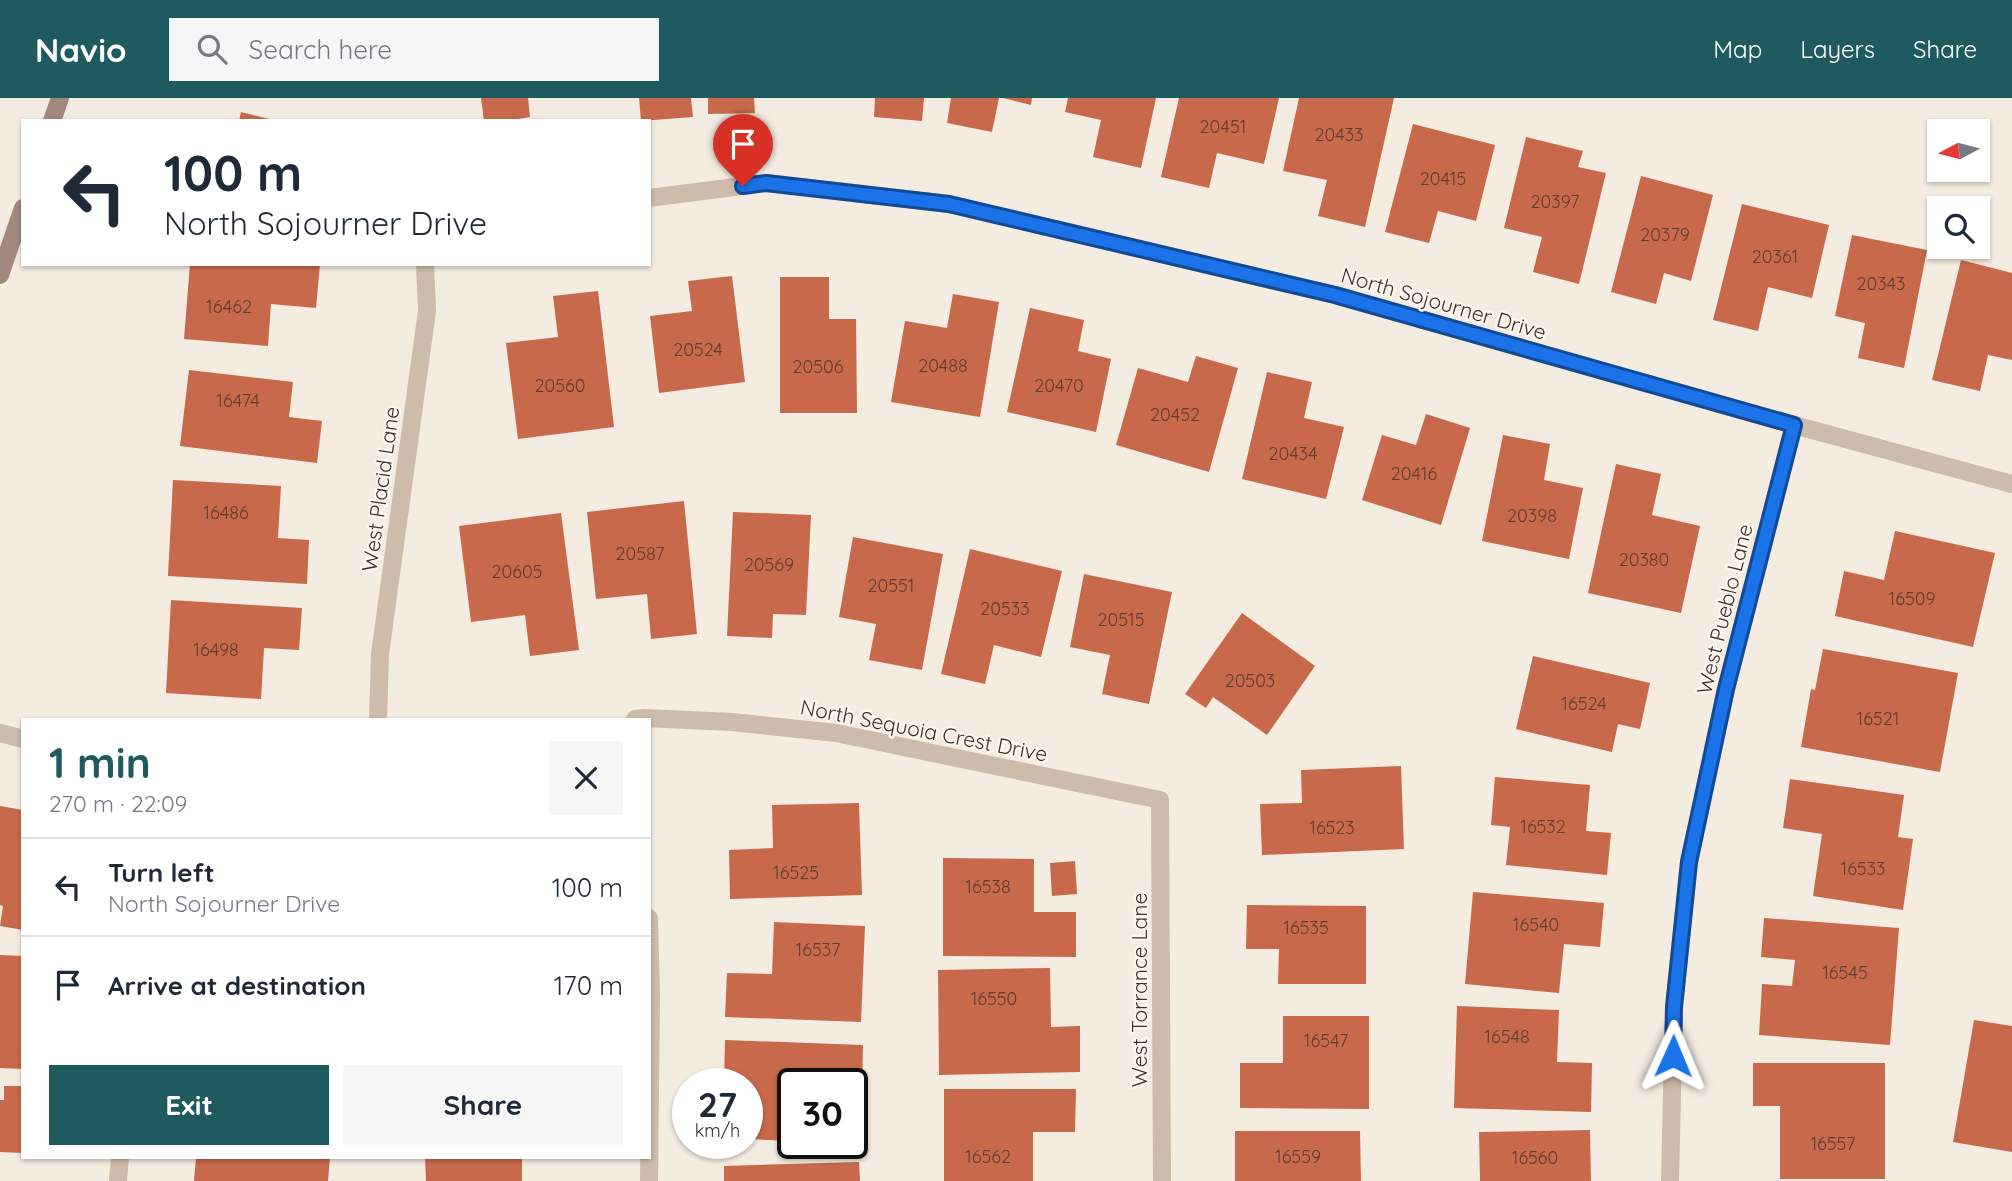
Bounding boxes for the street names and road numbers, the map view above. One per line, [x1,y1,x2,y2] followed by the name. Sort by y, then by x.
[1338,261,1550,345] street label: North Sojourner Drive
[356,405,404,573] street label: West Placid Lane
[1690,521,1758,697] street label: West Pueblo Lane
[798,693,1050,767] street label: North Sequoia Crest Drive
[1126,893,1152,1087] street label: West Torrance Lane

